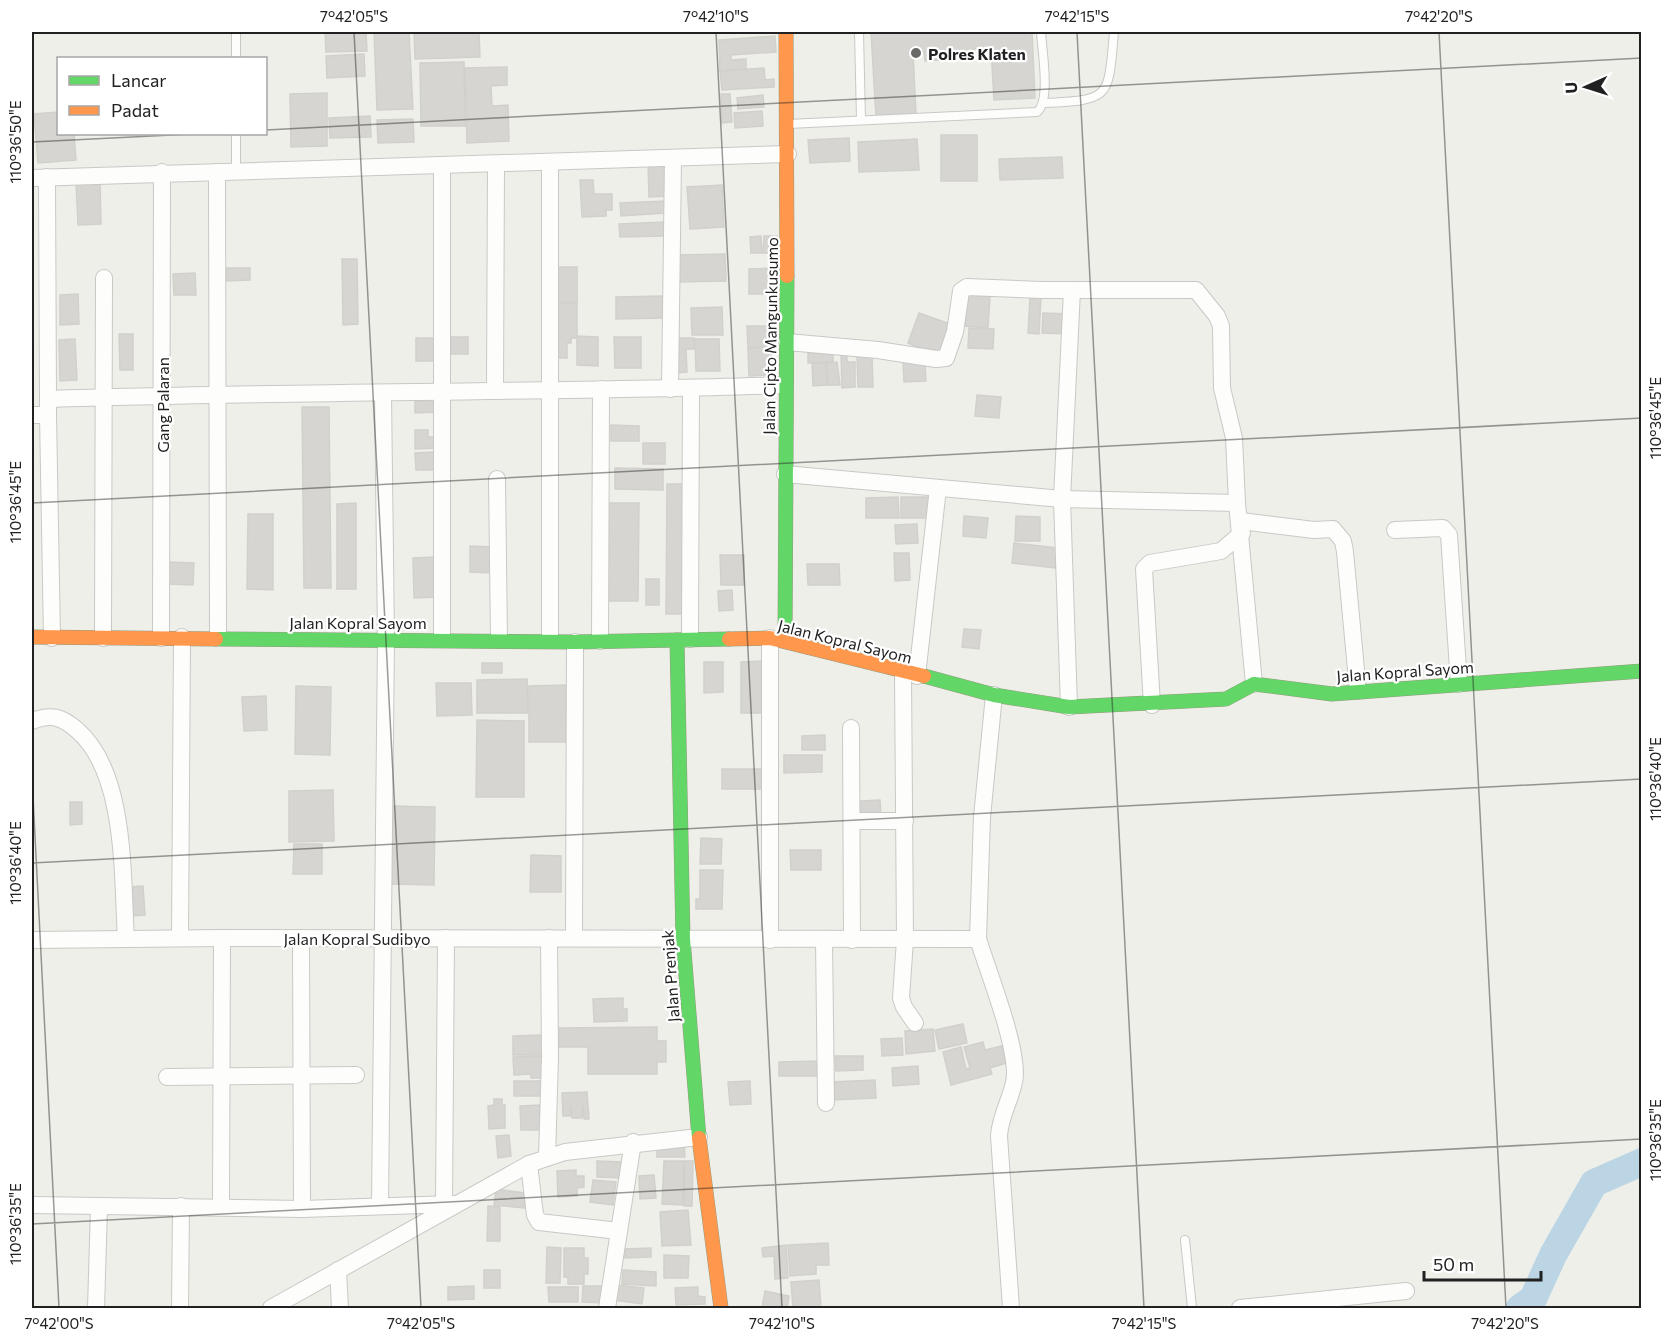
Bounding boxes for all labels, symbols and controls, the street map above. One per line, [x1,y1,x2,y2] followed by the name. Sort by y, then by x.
[320,7,388,25] text: 7°42'05"S
[683,7,749,25] text: 7°42'10"S
[1045,7,1110,25] text: 7°42'15"S
[1405,7,1473,25] text: 7°42'20"S
[928,44,1026,63] place label: Polres Klaten
[909,46,923,60] marker: Polres Klaten
[57,57,267,135] legend
[1556,57,1616,117] north arrow
[111,69,167,91] text: Lancar
[1561,81,1580,94] text: U
[111,99,159,121] text: Padat
[6,100,24,184] text: 110°36'50"E
[759,237,781,435] street label: Jalan Cipto Mangunkusumo
[153,357,172,453] street label: Gang Palaran
[1646,377,1664,459] text: 110°36'45"E
[6,461,24,543] text: 110°36'45"E
[289,613,427,632] street label: Jalan Kopral Sayom
[776,615,914,667] street label: Jalan Kopral Sayom
[1336,657,1474,685] street label: Jalan Kopral Sayom
[1646,737,1664,821] text: 110°36'40"E
[6,821,24,905] text: 110°36'40"E
[283,929,431,948] street label: Jalan Kopral Sudibyo
[657,929,683,1023] street label: Jalan Prenjak
[1646,1099,1664,1181] text: 110°36'35"E
[6,1183,24,1265] text: 110°36'35"E
[1424,1244,1541,1282] scale bar
[1433,1253,1474,1275] text: 50 m
[24,1314,94,1332] text: 7°42'00"S
[387,1314,455,1332] text: 7°42'05"S
[749,1314,815,1332] text: 7°42'10"S
[1112,1314,1177,1332] text: 7°42'15"S
[1471,1314,1539,1332] text: 7°42'20"S

